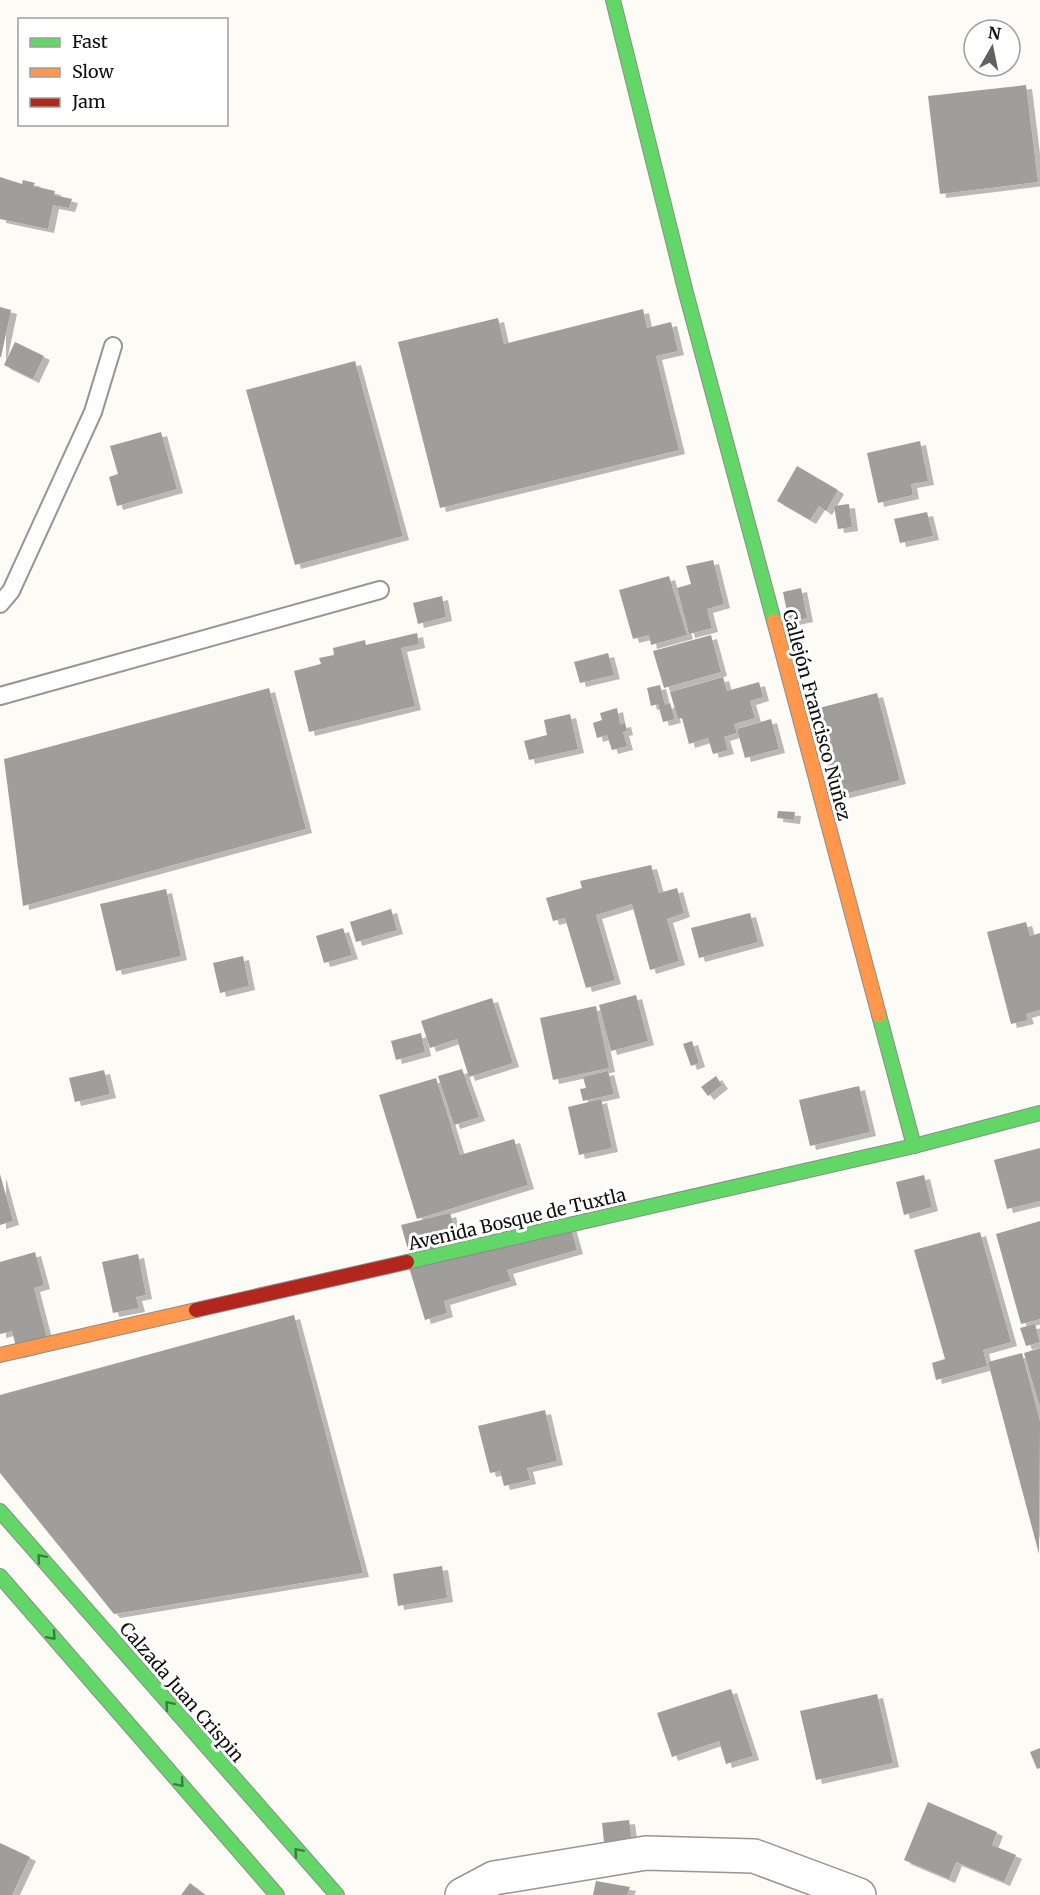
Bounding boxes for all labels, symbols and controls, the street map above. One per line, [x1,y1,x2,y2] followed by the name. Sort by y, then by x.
[18,18,228,126] legend
[962,18,1022,78] north arrow
[987,22,1003,44] text: N
[72,30,108,53] text: Fast
[72,60,115,83] text: Slow
[71,90,106,113] text: Jam
[778,607,856,823] street label: Callejón Francisco Nuñez
[405,1183,628,1255] street label: Avenida Bosque de Tuxtla
[37,1554,48,1565] one-way arrow
[115,1617,249,1767] street label: Calzada Juan Crispin
[45,1629,56,1640] one-way arrow
[166,1701,177,1712] one-way arrow
[173,1776,184,1787] one-way arrow
[294,1848,305,1859] one-way arrow

